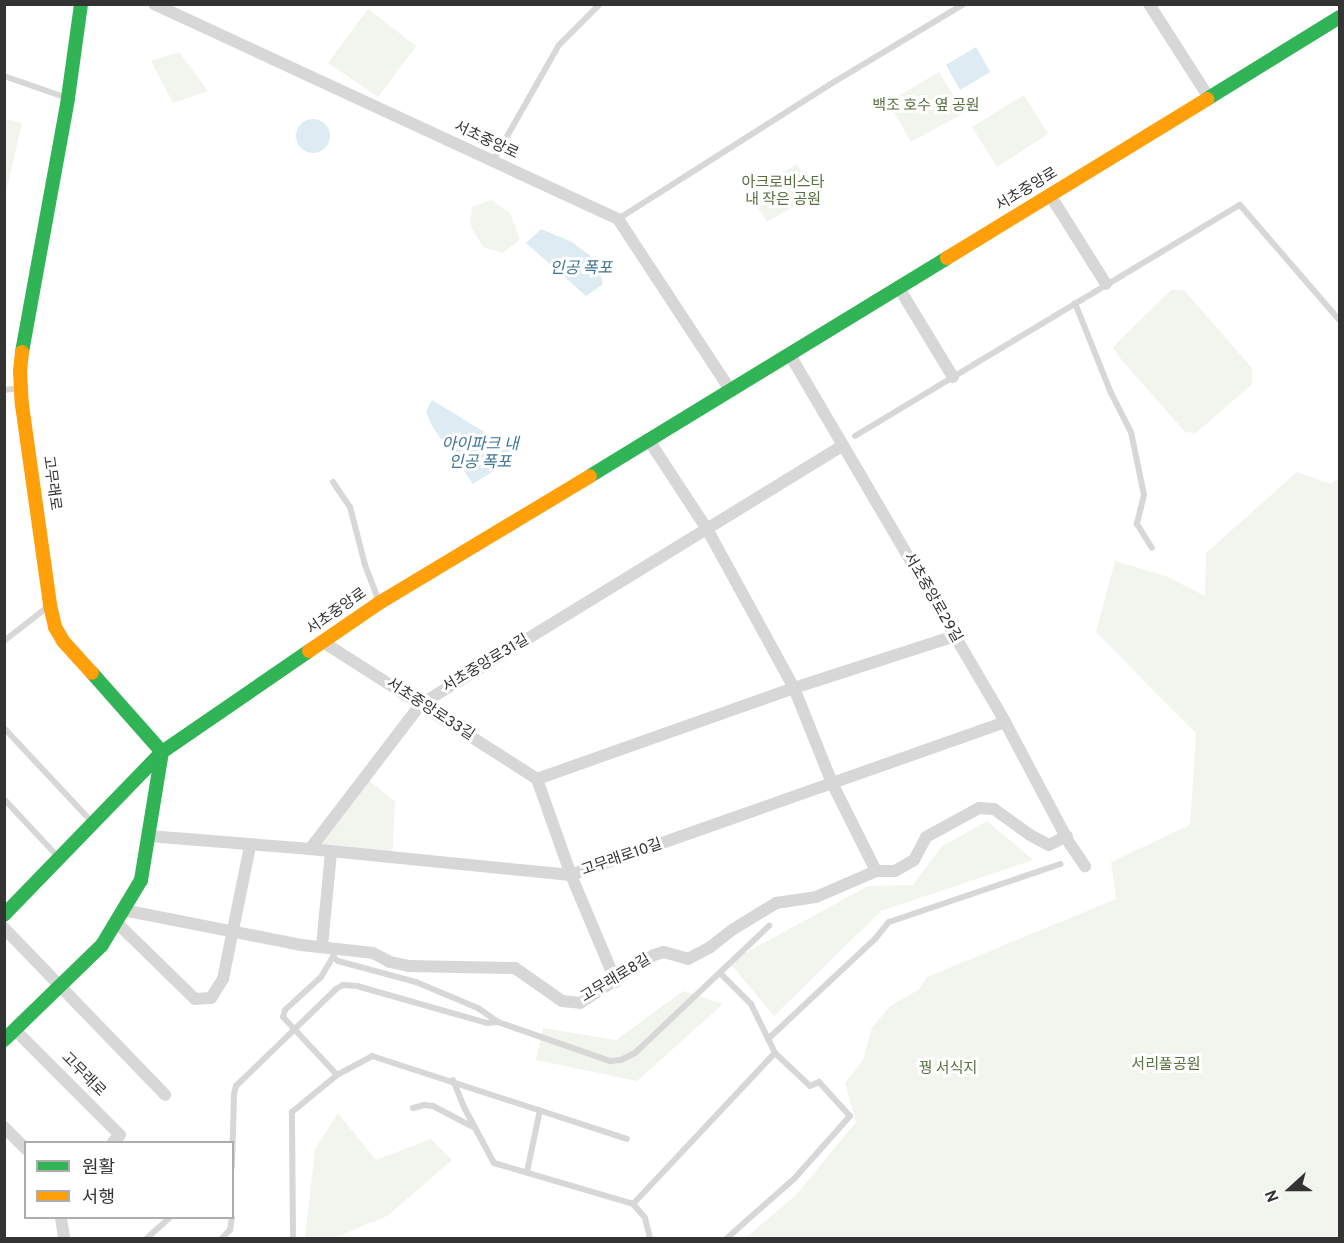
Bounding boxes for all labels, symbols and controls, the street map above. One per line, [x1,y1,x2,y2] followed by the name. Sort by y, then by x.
[872,98,980,116] park label: 백조 호수 옆 공원
[451,118,521,164] street label: 서초중앙로
[993,165,1061,215] street label: 서초중앙로
[742,174,824,209] park label: 아크로비스타 내 작은 공원
[550,259,612,279] water label: 인공 폭포
[441,435,519,473] water label: 아이파크 내 인공 폭포
[38,454,64,512] street label: 고무래로
[899,550,965,646] street label: 서초중앙로29길
[304,585,370,639] street label: 서초중앙로
[440,631,532,697] street label: 서초중앙로31길
[383,675,477,745] street label: 서초중앙로33길
[579,836,665,880] street label: 고무래로10길
[578,951,654,1007] street label: 고무래로8길
[57,1049,109,1101] street label: 고무래로
[1132,1057,1200,1075] park label: 서리풀공원
[919,1061,977,1079] park label: 꿩 서식지
[24,1141,234,1219] legend
[82,1157,115,1180] text: 원활
[1260,1159,1320,1219] north arrow
[1262,1186,1285,1204] text: N
[82,1187,115,1210] text: 서행

